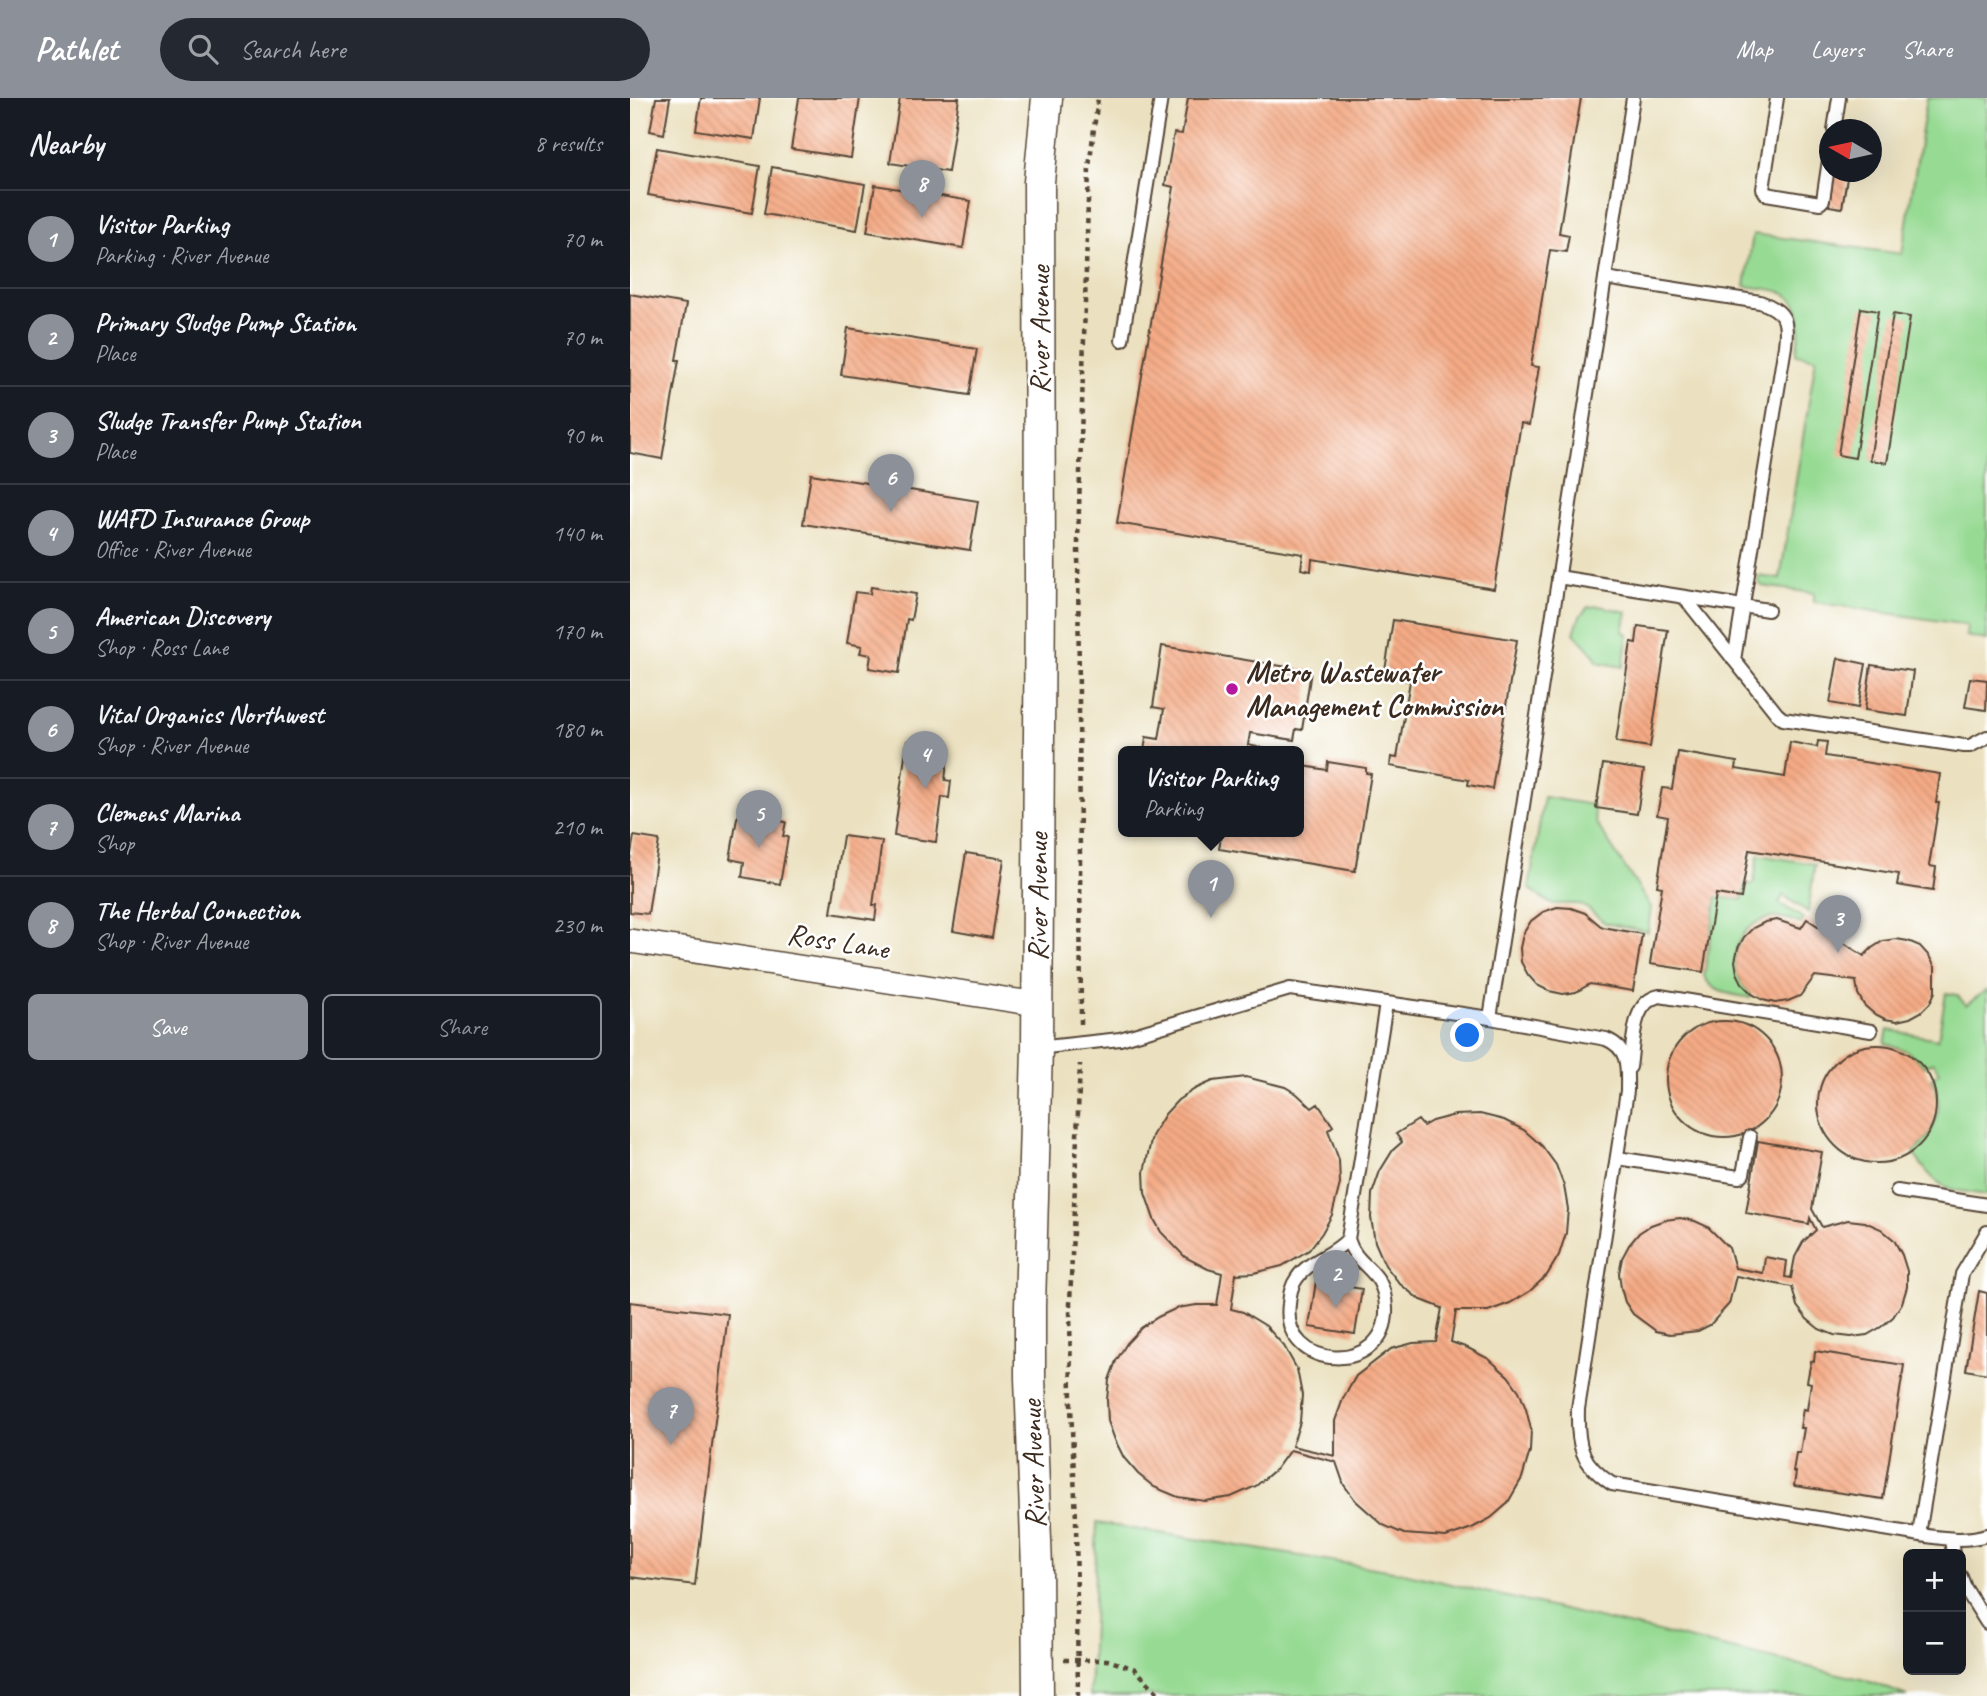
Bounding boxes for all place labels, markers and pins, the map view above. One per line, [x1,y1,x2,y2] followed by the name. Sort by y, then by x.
[899,160,945,218] pin: 8
[868,454,914,512] pin: 6
[1246,653,1504,725] place label: Metro Wastewater Management Commission
[1224,681,1240,697] marker: Metro Wastewater Management Commission
[902,731,948,789] pin: 4
[736,790,782,848] pin: 5
[1188,860,1234,918] pin: 1
[1815,895,1861,953] pin: 3
[1313,1250,1359,1308] pin: 2
[648,1387,694,1445] pin: 7

